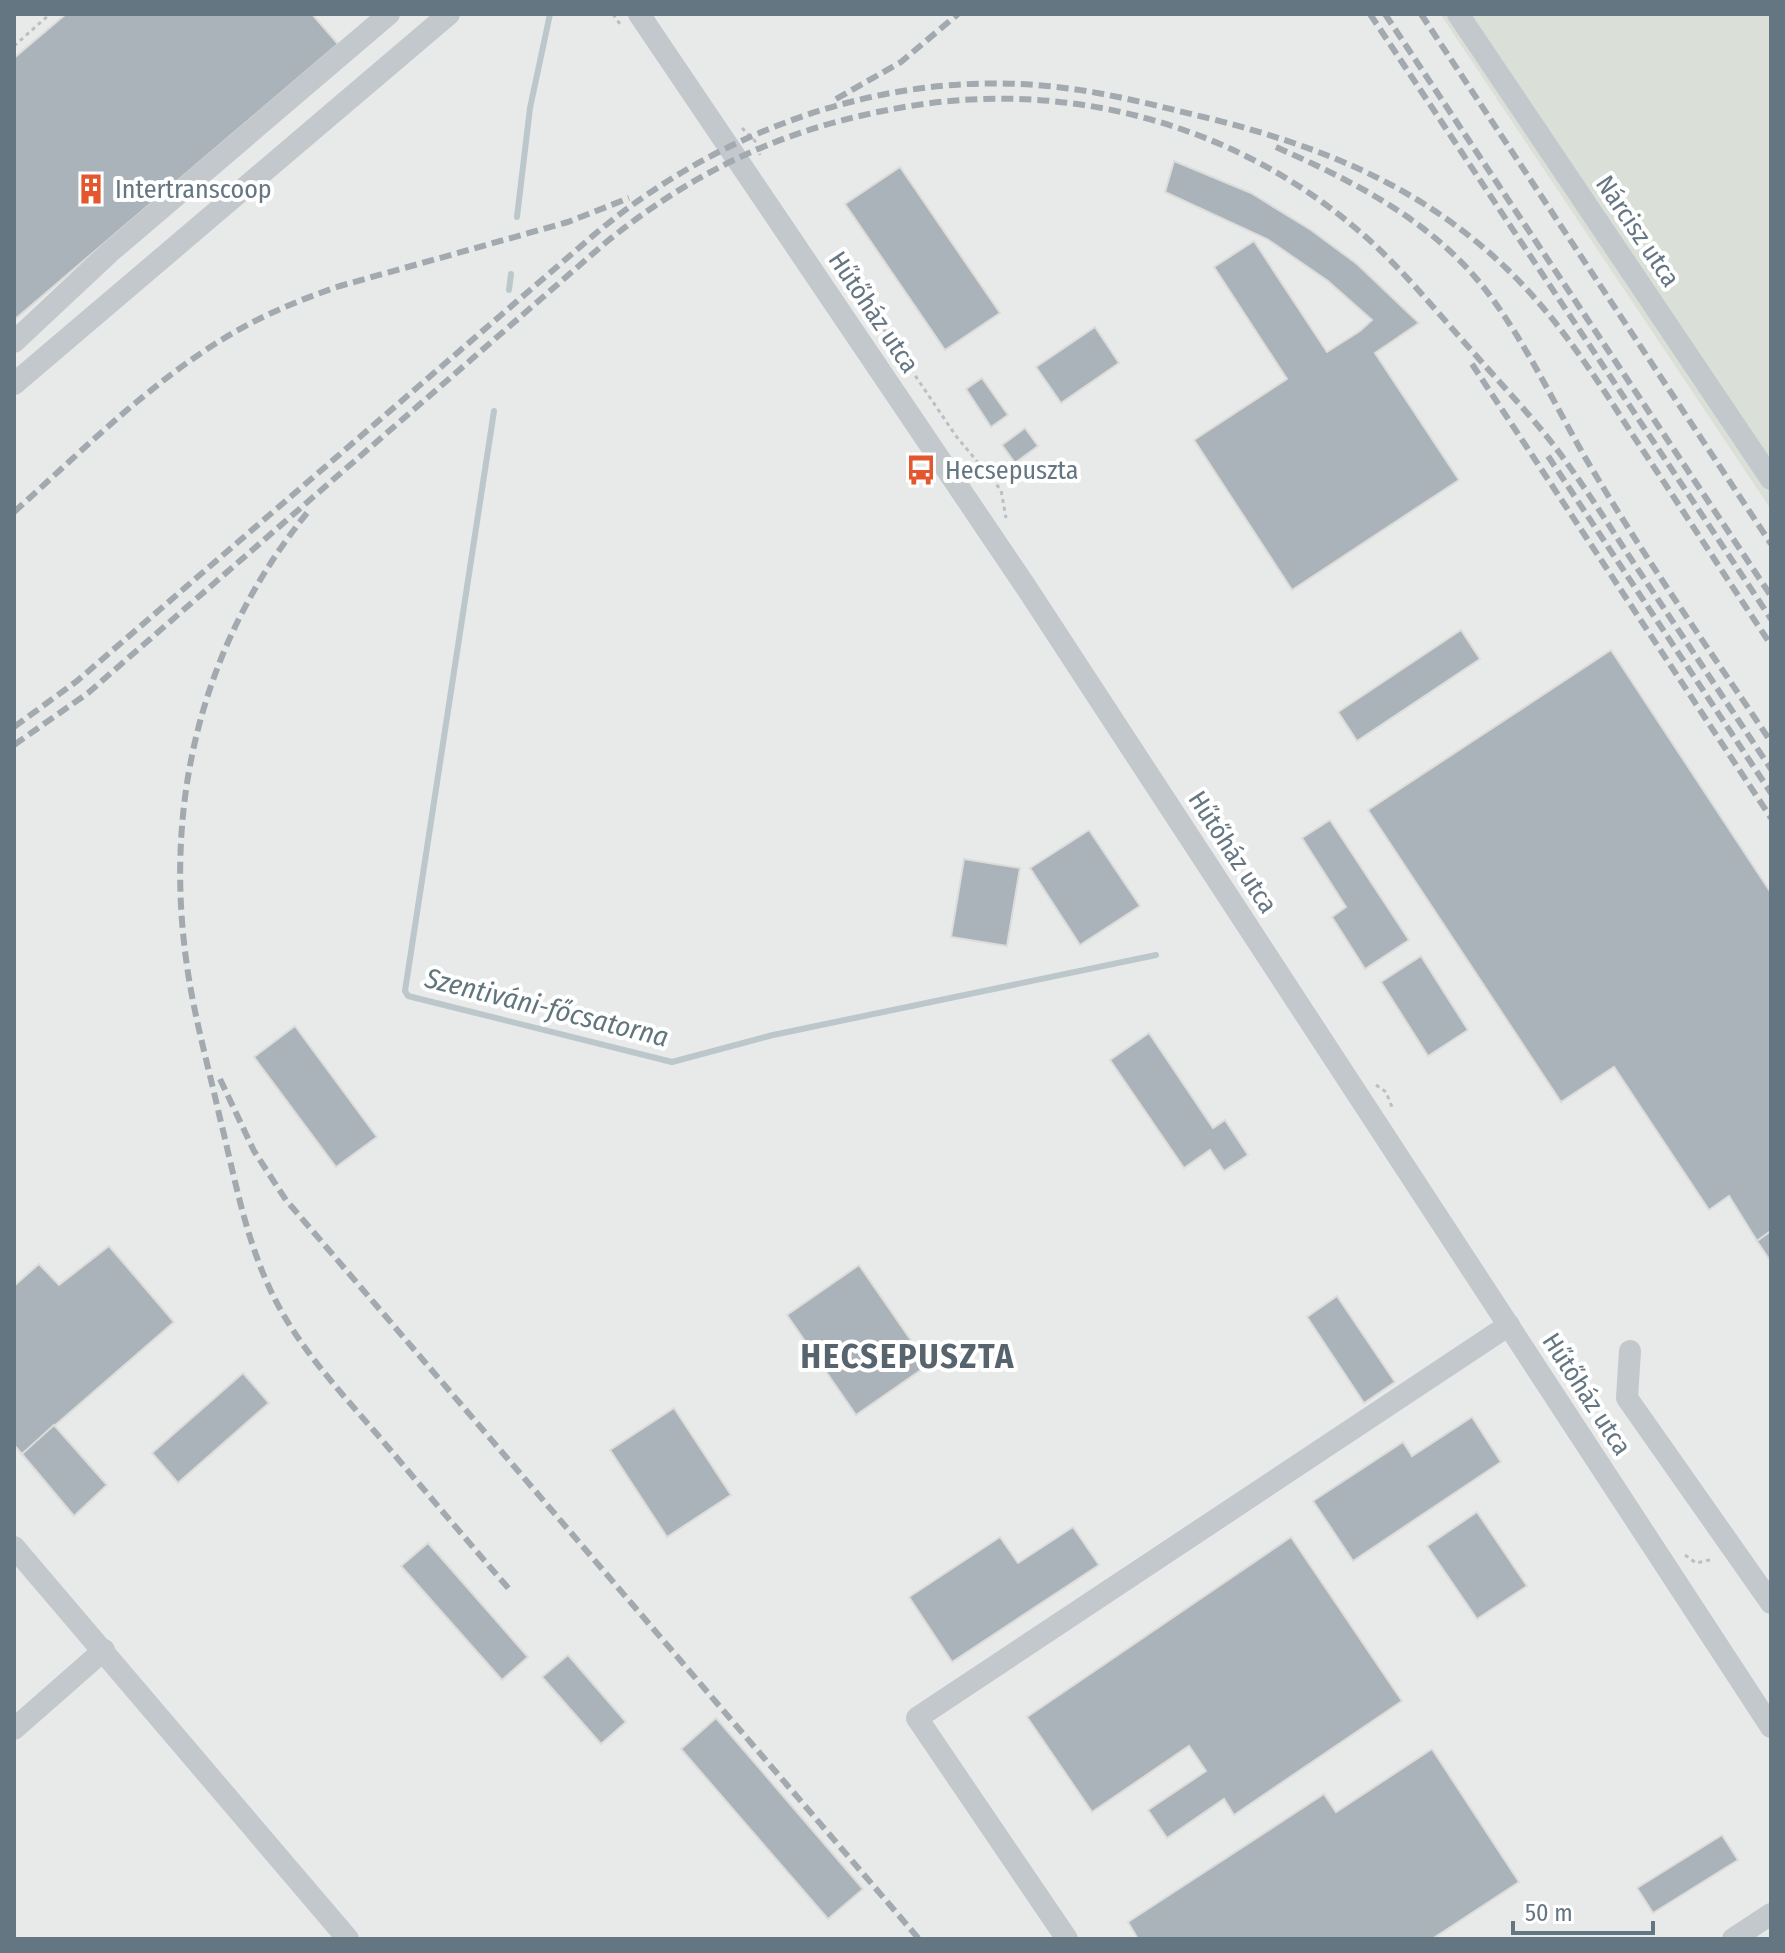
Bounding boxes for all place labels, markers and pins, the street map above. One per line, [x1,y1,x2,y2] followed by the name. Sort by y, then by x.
[74,172,108,206] building icon: Intertranscoop
[115,174,272,205] place label: Intertranscoop
[904,453,938,487] bus stop icon: Hecsepuszta
[945,455,1079,486] place label: Hecsepuszta

